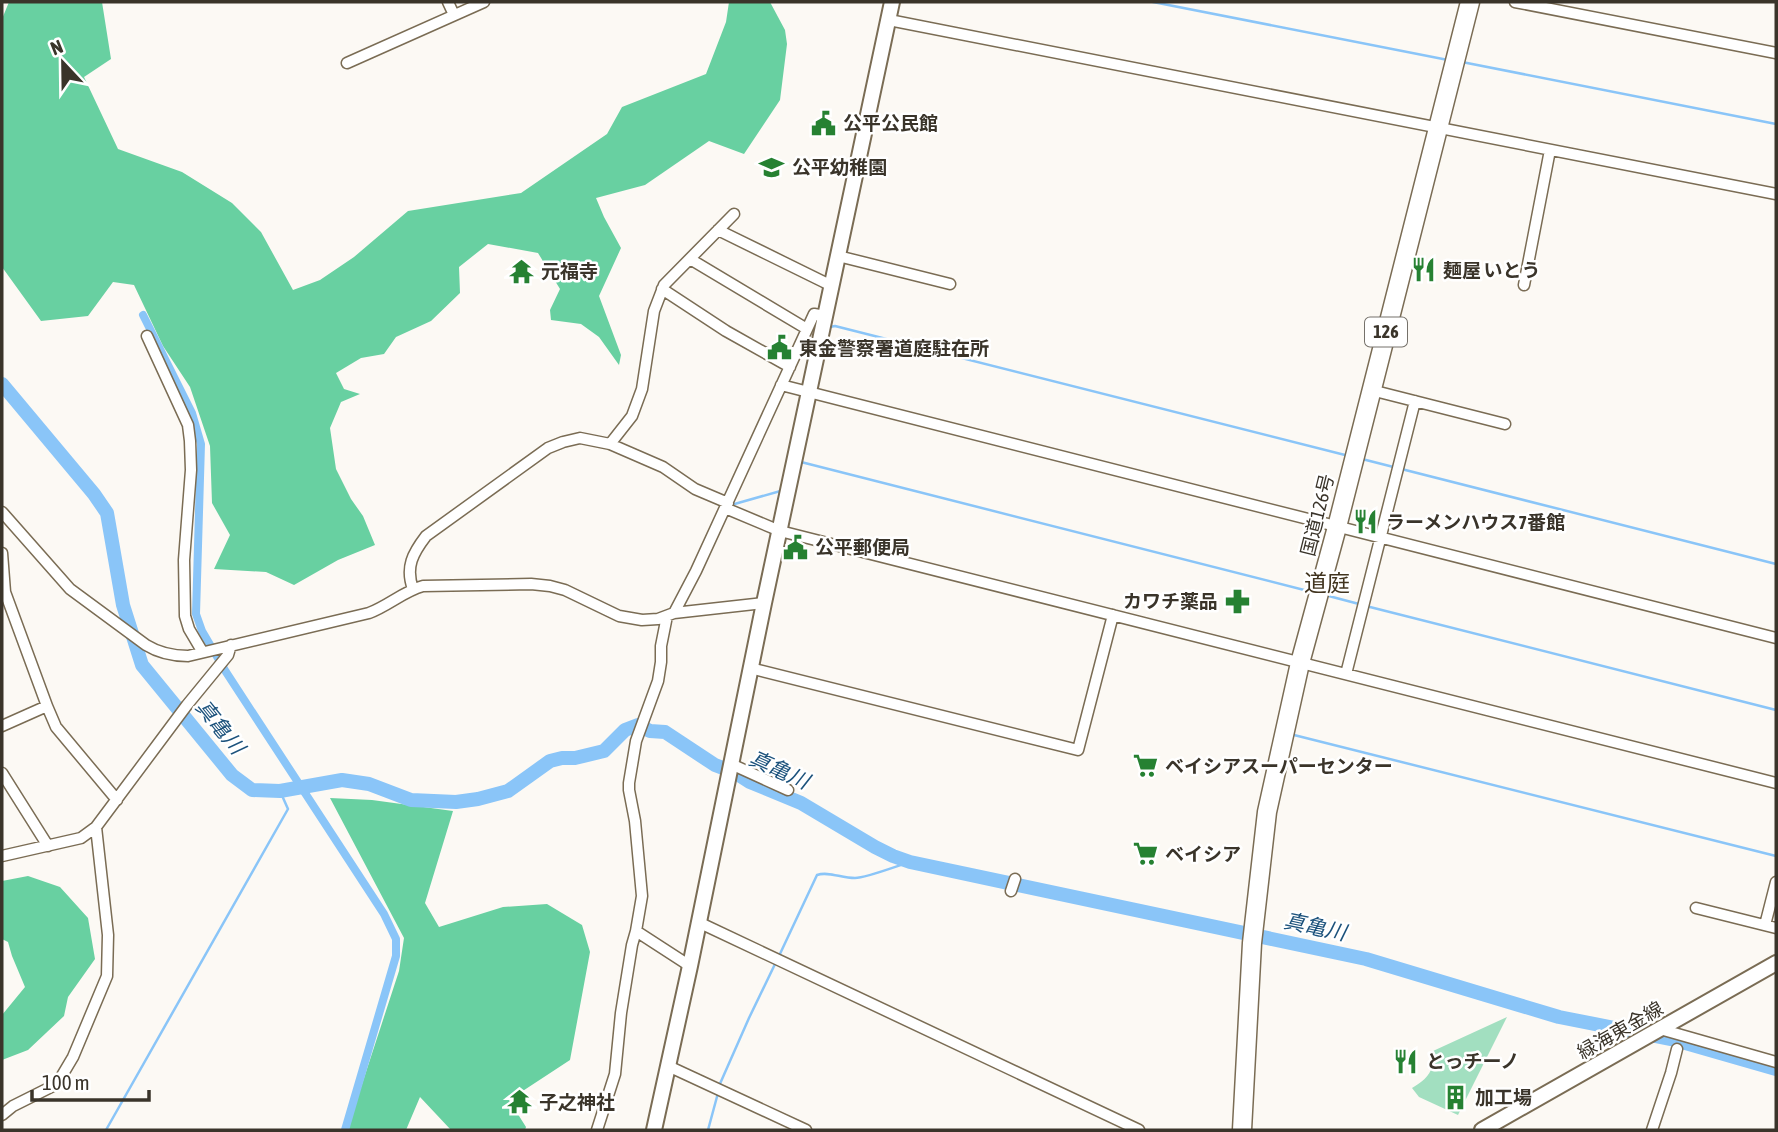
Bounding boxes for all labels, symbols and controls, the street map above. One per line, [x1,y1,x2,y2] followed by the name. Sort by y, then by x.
[28,28,98,98] north arrow
[47,35,66,60] text: N
[809,109,837,137] public building icon: 公平公民館
[843,112,938,134] place label: 公平公民館
[758,153,786,181] school or university icon: 公平幼稚園
[792,156,887,178] place label: 公平幼稚園
[1409,256,1437,284] restaurant icon: 麺屋 いとう
[507,257,535,285] temple icon: 元福寺
[1443,259,1541,281] place label: 麺屋 いとう
[541,260,598,282] place label: 元福寺
[1365,318,1407,346] road number: 126
[765,334,793,362] public building icon: 東金警察署道庭駐在所
[799,337,989,359] place label: 東金警察署道庭駐在所
[1296,472,1338,558] street label: 国道126号
[1352,508,1380,536] restaurant icon: ラーメンハウス7番館
[1386,511,1565,533] place label: ラーメンハウス7番館
[781,533,809,561] public building icon: 公平郵便局
[815,536,910,558] place label: 公平郵便局
[1304,570,1350,596] district label: 道庭
[1224,587,1252,615] pharmacy icon: カワチ薬品
[1123,590,1218,612] place label: カワチ薬品
[192,694,251,760] water label: 真亀川
[746,745,815,794] water label: 真亀川
[1131,752,1159,780] supermarket icon: ベイシアスーパーセンター
[1165,755,1393,777] place label: ベイシアスーパーセンター
[1131,840,1159,868] supermarket icon: ベイシア
[1165,843,1241,865] place label: ベイシア
[1282,908,1350,945] water label: 真亀川
[1573,997,1667,1063] street label: 緑海東金線
[1392,1047,1420,1075] restaurant icon: とっチーノ
[1426,1050,1519,1072] place label: とっチーノ
[32,1058,149,1102] scale bar
[42,1070,90,1094] text: 100 m
[1441,1083,1469,1111] building icon: 加工場
[1475,1086,1532,1108] place label: 加工場
[505,1088,533,1116] temple icon: 子之神社
[539,1091,615,1113] place label: 子之神社

